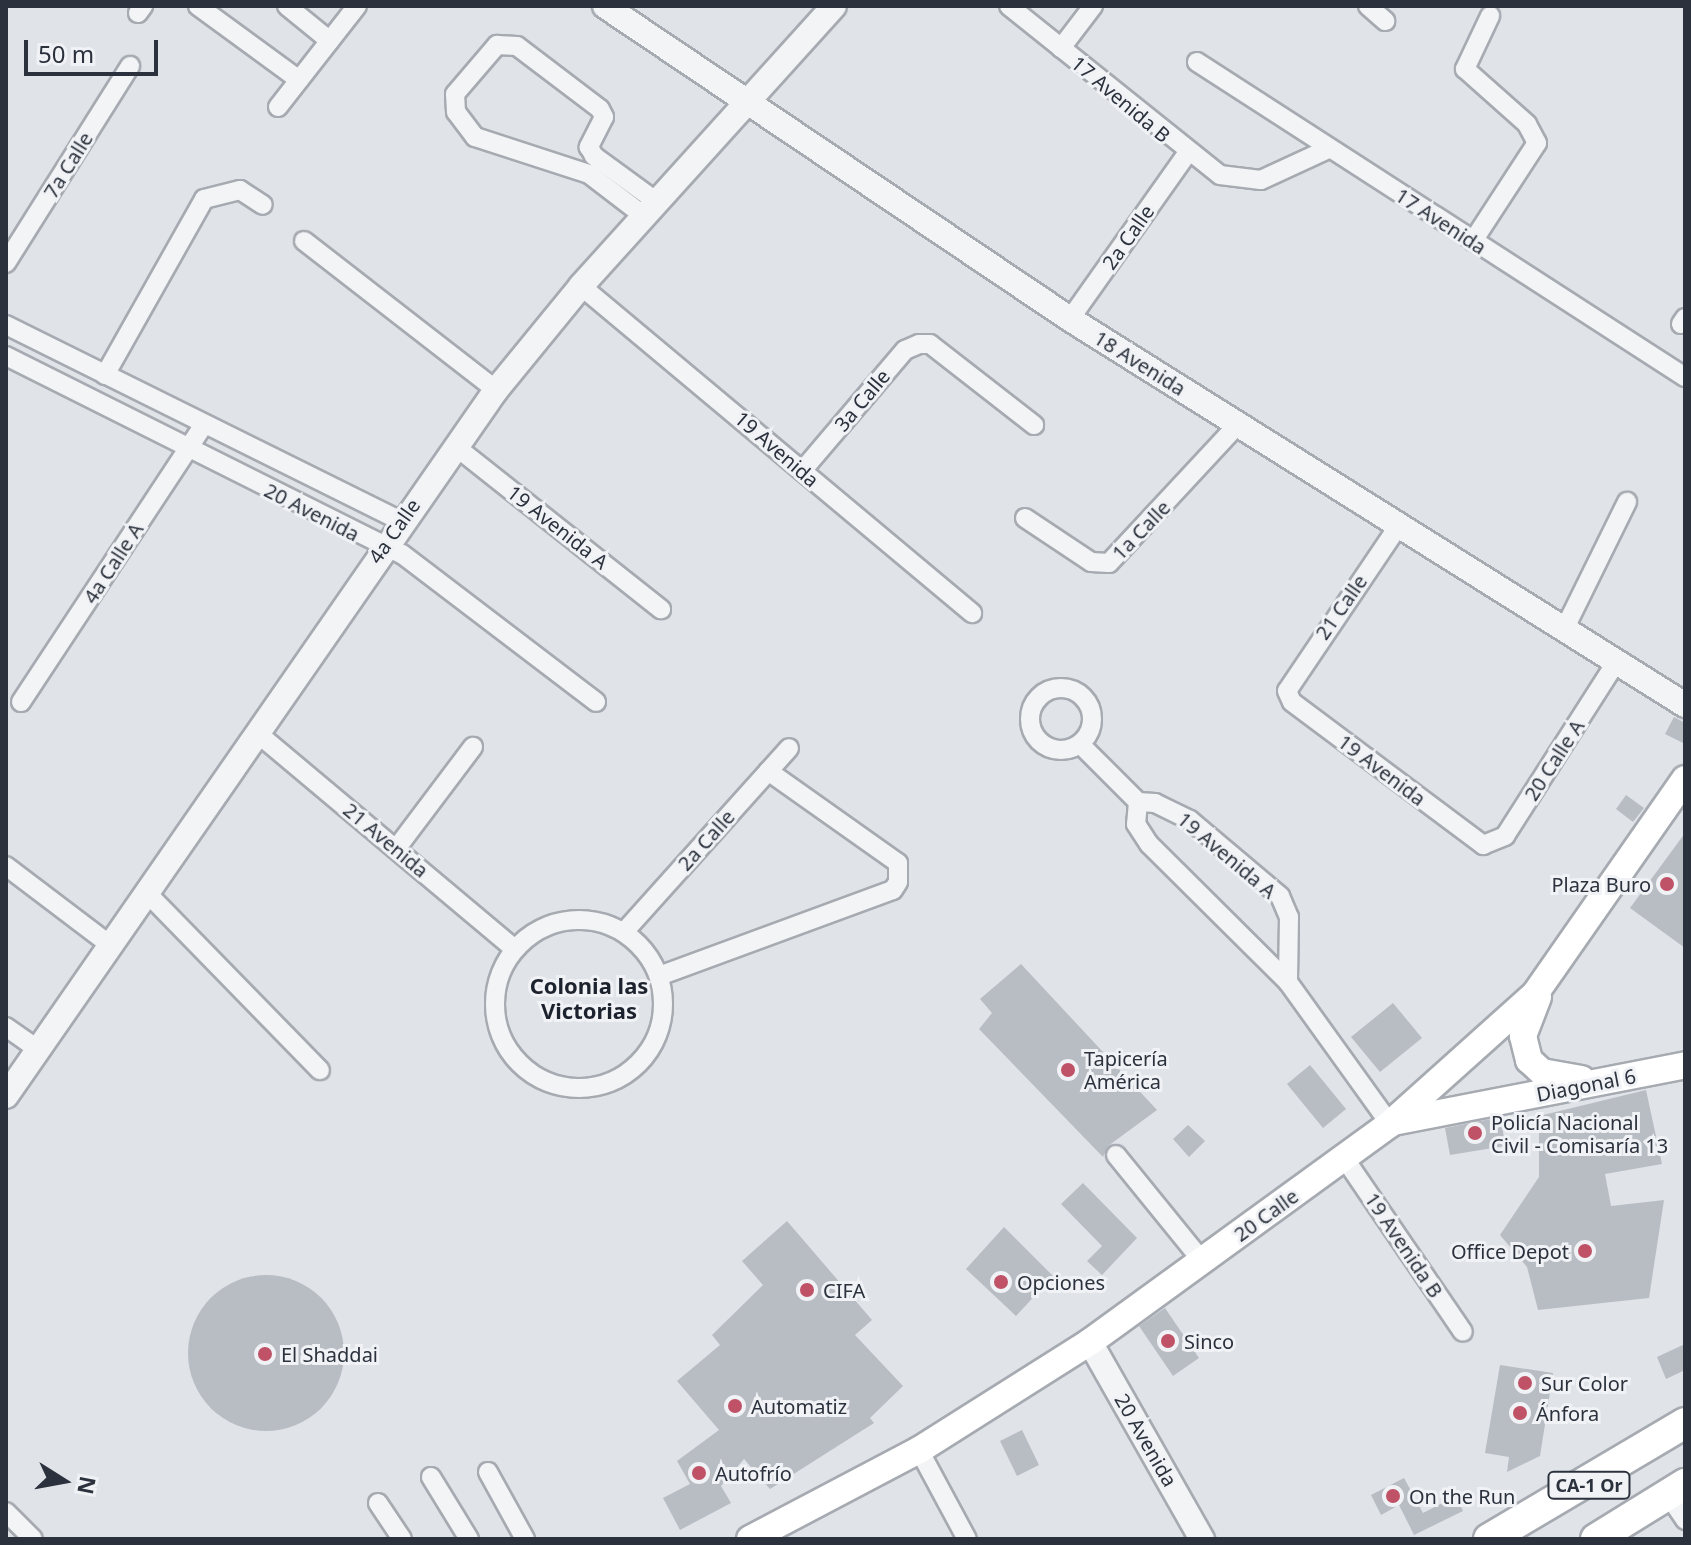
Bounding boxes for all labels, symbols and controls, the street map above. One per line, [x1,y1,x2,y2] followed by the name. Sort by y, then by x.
[28,24,162,74] scale bar
[38,37,94,70] text: 50 m
[1067,51,1175,147] street label: 17 Avenida B
[38,128,98,202] street label: 7a Calle
[1391,183,1491,259] street label: 17 Avenida
[1097,200,1159,274] street label: 2a Calle
[1090,325,1190,401] street label: 18 Avenida
[829,364,895,436] street label: 3a Calle
[730,406,824,492] street label: 19 Avenida
[261,478,363,546] street label: 20 Avenida
[503,480,613,574] street label: 19 Avenida A
[363,494,425,568] street label: 4a Calle
[1107,495,1175,565] street label: 1a Calle
[78,518,148,608] street label: 4a Calle A
[1310,570,1372,644] street label: 21 Calle
[1519,715,1589,805] street label: 20 Calle A
[1334,729,1430,811] street label: 19 Avenida
[339,798,433,882] street label: 21 Avenida
[673,805,739,875] street label: 2a Calle
[1173,807,1281,903] street label: 19 Avenida A
[1551,872,1651,896] place label: Plaza Buro
[1658,875,1676,893] marker: Plaza Buro
[530,972,648,1024] district label: Colonia las Victorias
[1084,1046,1168,1093] place label: Tapicería América
[1059,1061,1077,1079] marker: Tapicería América
[1534,1064,1638,1106] street label: Diagonal 6
[1491,1110,1668,1157] place label: Policía Nacional Civil - Comisaría 13
[1466,1124,1484,1142] marker: Policía Nacional Civil - Comisaría 13
[1229,1184,1303,1246] street label: 20 Calle
[1360,1188,1448,1302] street label: 19 Avenida B
[1451,1239,1569,1263] place label: Office Depot
[1576,1242,1594,1260] marker: Office Depot
[1017,1270,1105,1294] place label: Opciones
[992,1273,1010,1291] marker: Opciones
[823,1278,865,1302] place label: CIFA
[798,1281,816,1299] marker: CIFA
[1184,1329,1234,1353] place label: Sinco
[1159,1332,1177,1350] marker: Sinco
[281,1342,378,1366] place label: El Shaddai
[256,1345,274,1363] marker: El Shaddai
[1541,1371,1628,1395] place label: Sur Color
[1516,1374,1534,1392] marker: Sur Color
[1110,1389,1182,1491] street label: 20 Avenida
[751,1394,847,1418] place label: Automatiz
[726,1397,744,1415] marker: Automatiz
[1536,1401,1599,1425] place label: Ánfora
[1511,1404,1529,1422] marker: Ánfora
[24,1441,104,1521] north arrow
[715,1461,792,1485] place label: Autofrío
[690,1464,708,1482] marker: Autofrío
[1547,1471,1631,1499] road number: CA-1 Or
[71,1474,104,1497] text: N
[1409,1484,1515,1508] place label: On the Run
[1384,1487,1402,1505] marker: On the Run

